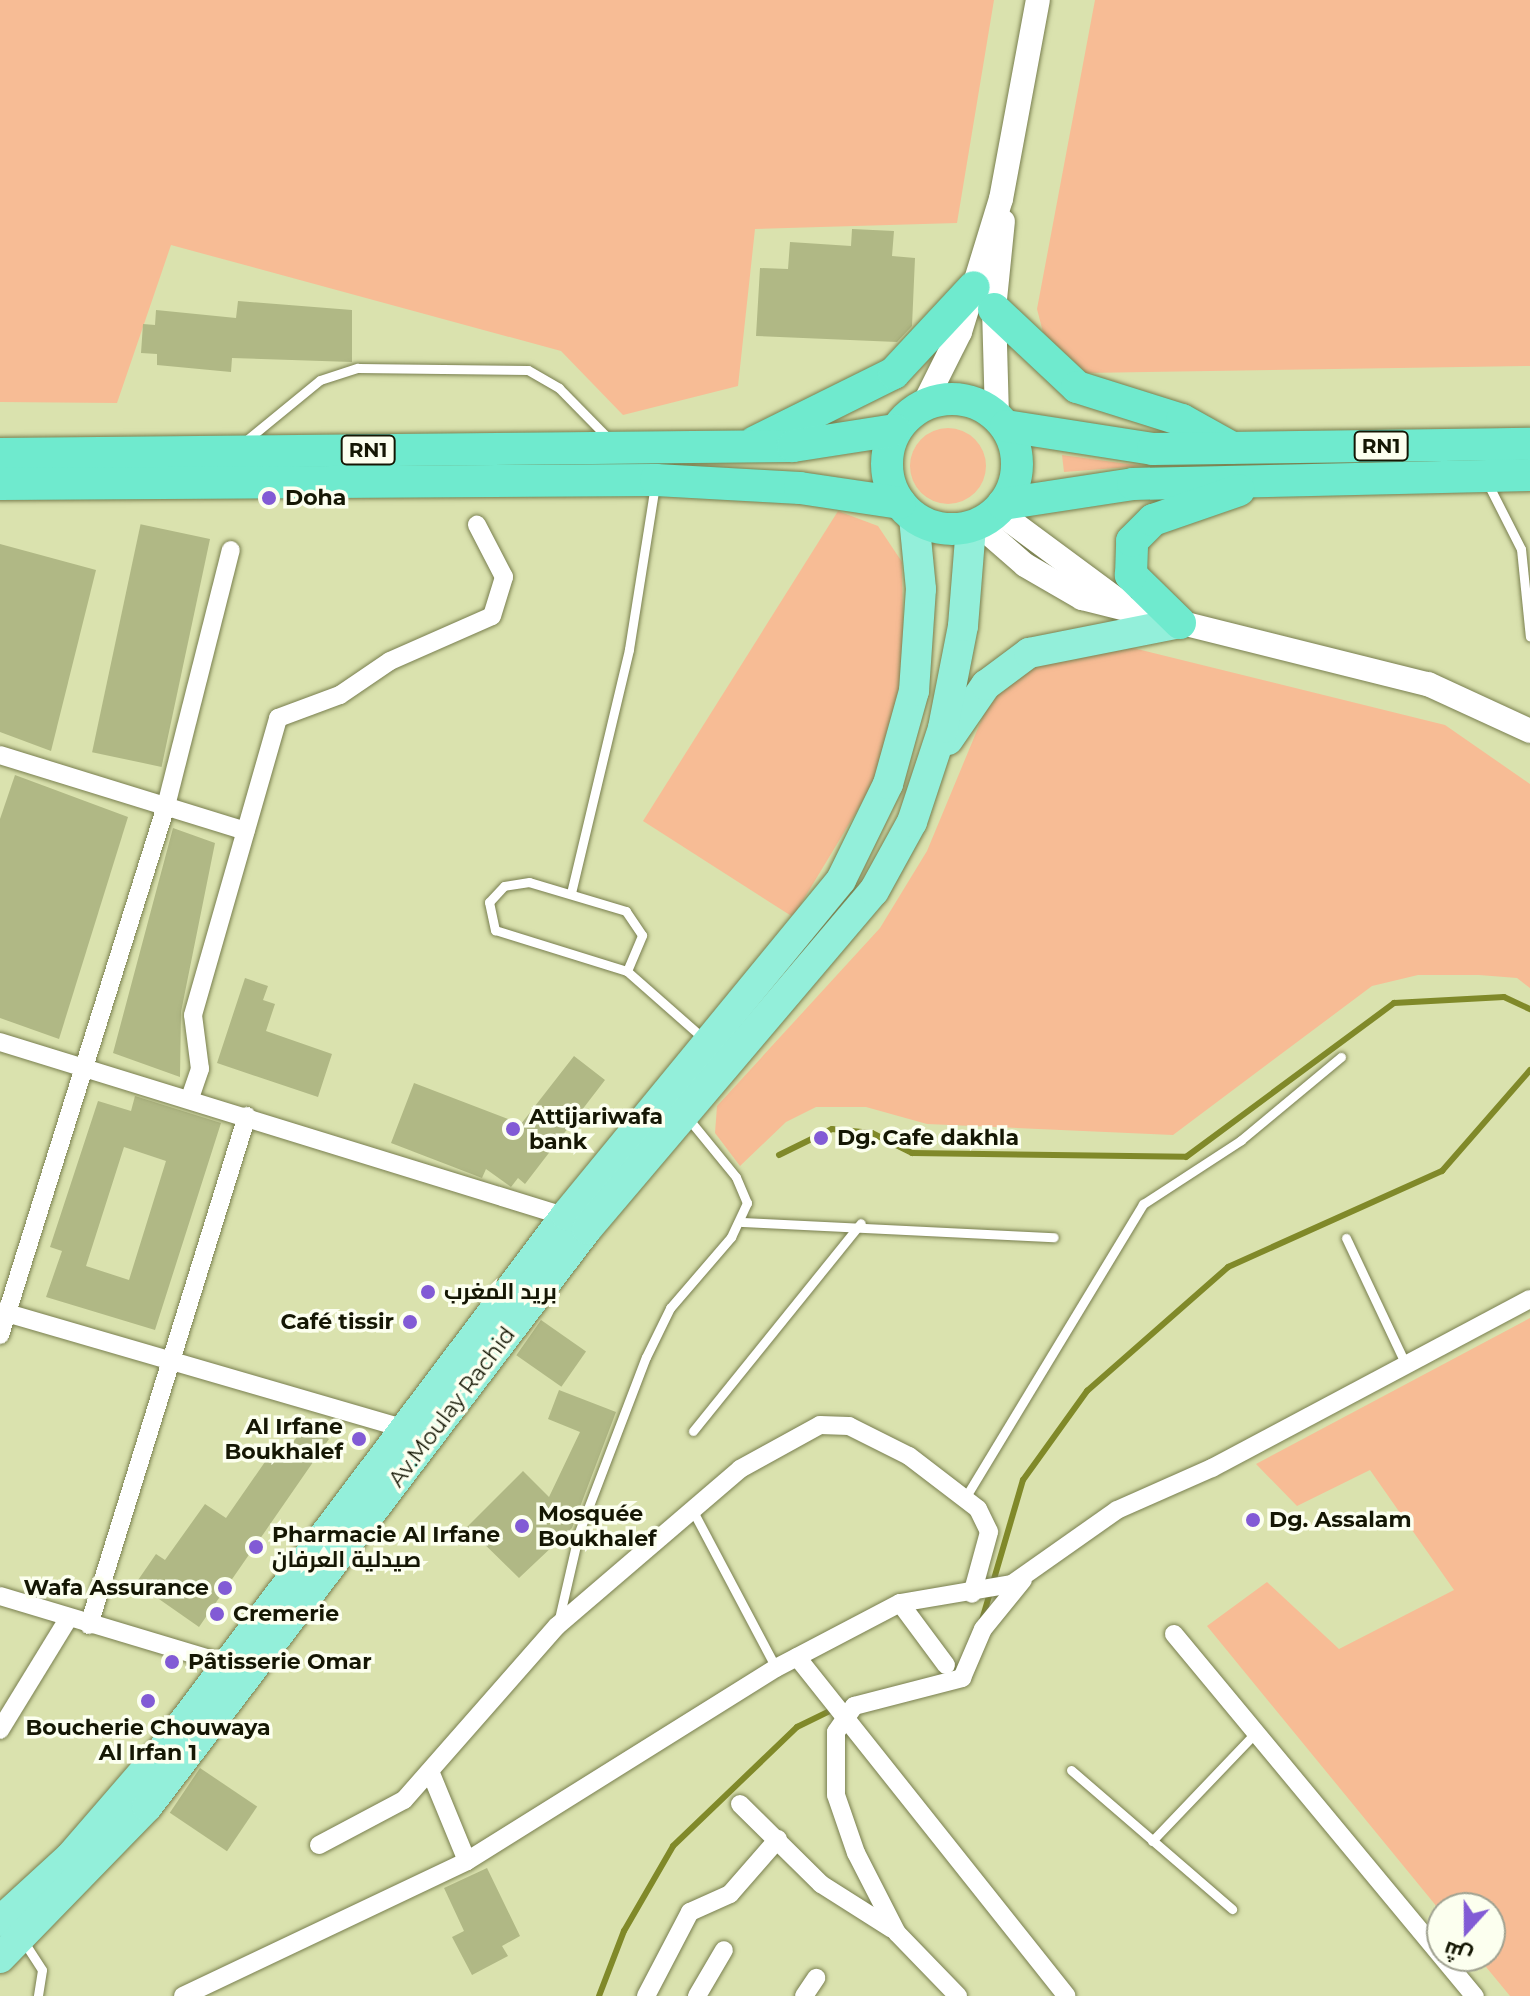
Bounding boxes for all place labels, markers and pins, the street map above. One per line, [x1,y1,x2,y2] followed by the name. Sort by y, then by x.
[285,485,346,511] place label: Doha
[260,489,278,507] marker: Doha
[529,1103,663,1154] place label: Attijariwafa bank
[504,1120,522,1138] marker: Attijariwafa bank
[837,1125,1019,1151] place label: Dg. Cafe dakhla
[812,1129,830,1147] marker: Dg. Cafe dakhla
[444,1279,557,1305] place label: بريد المغرب
[419,1283,437,1301] marker: بريد المغرب
[280,1309,394,1335] place label: Café tissir
[401,1313,419,1331] marker: Café tissir
[224,1413,343,1464] place label: Al Irfane Boukhalef
[350,1430,368,1448] marker: Al Irfane Boukhalef
[538,1500,657,1552] place label: Mosquée Boukhalef
[1269,1507,1412,1533] place label: Dg. Assalam
[1244,1511,1262,1529] marker: Dg. Assalam
[513,1517,531,1535] marker: Mosquée Boukhalef
[272,1521,500,1572] place label: Pharmacie Al Irfane صيدلية العرفان
[247,1538,265,1556] marker: Pharmacie Al Irfane صيدلية العرفان
[24,1575,209,1601] place label: Wafa Assurance
[216,1579,234,1597] marker: Wafa Assurance
[233,1601,339,1627] place label: Cremerie
[208,1605,226,1623] marker: Cremerie
[188,1649,372,1675] place label: Pâtisserie Omar
[163,1653,181,1671] marker: Pâtisserie Omar
[139,1692,157,1710] marker: Boucherie Chouwaya Al Irfan 1
[25,1714,271,1766] place label: Boucherie Chouwaya Al Irfan 1

